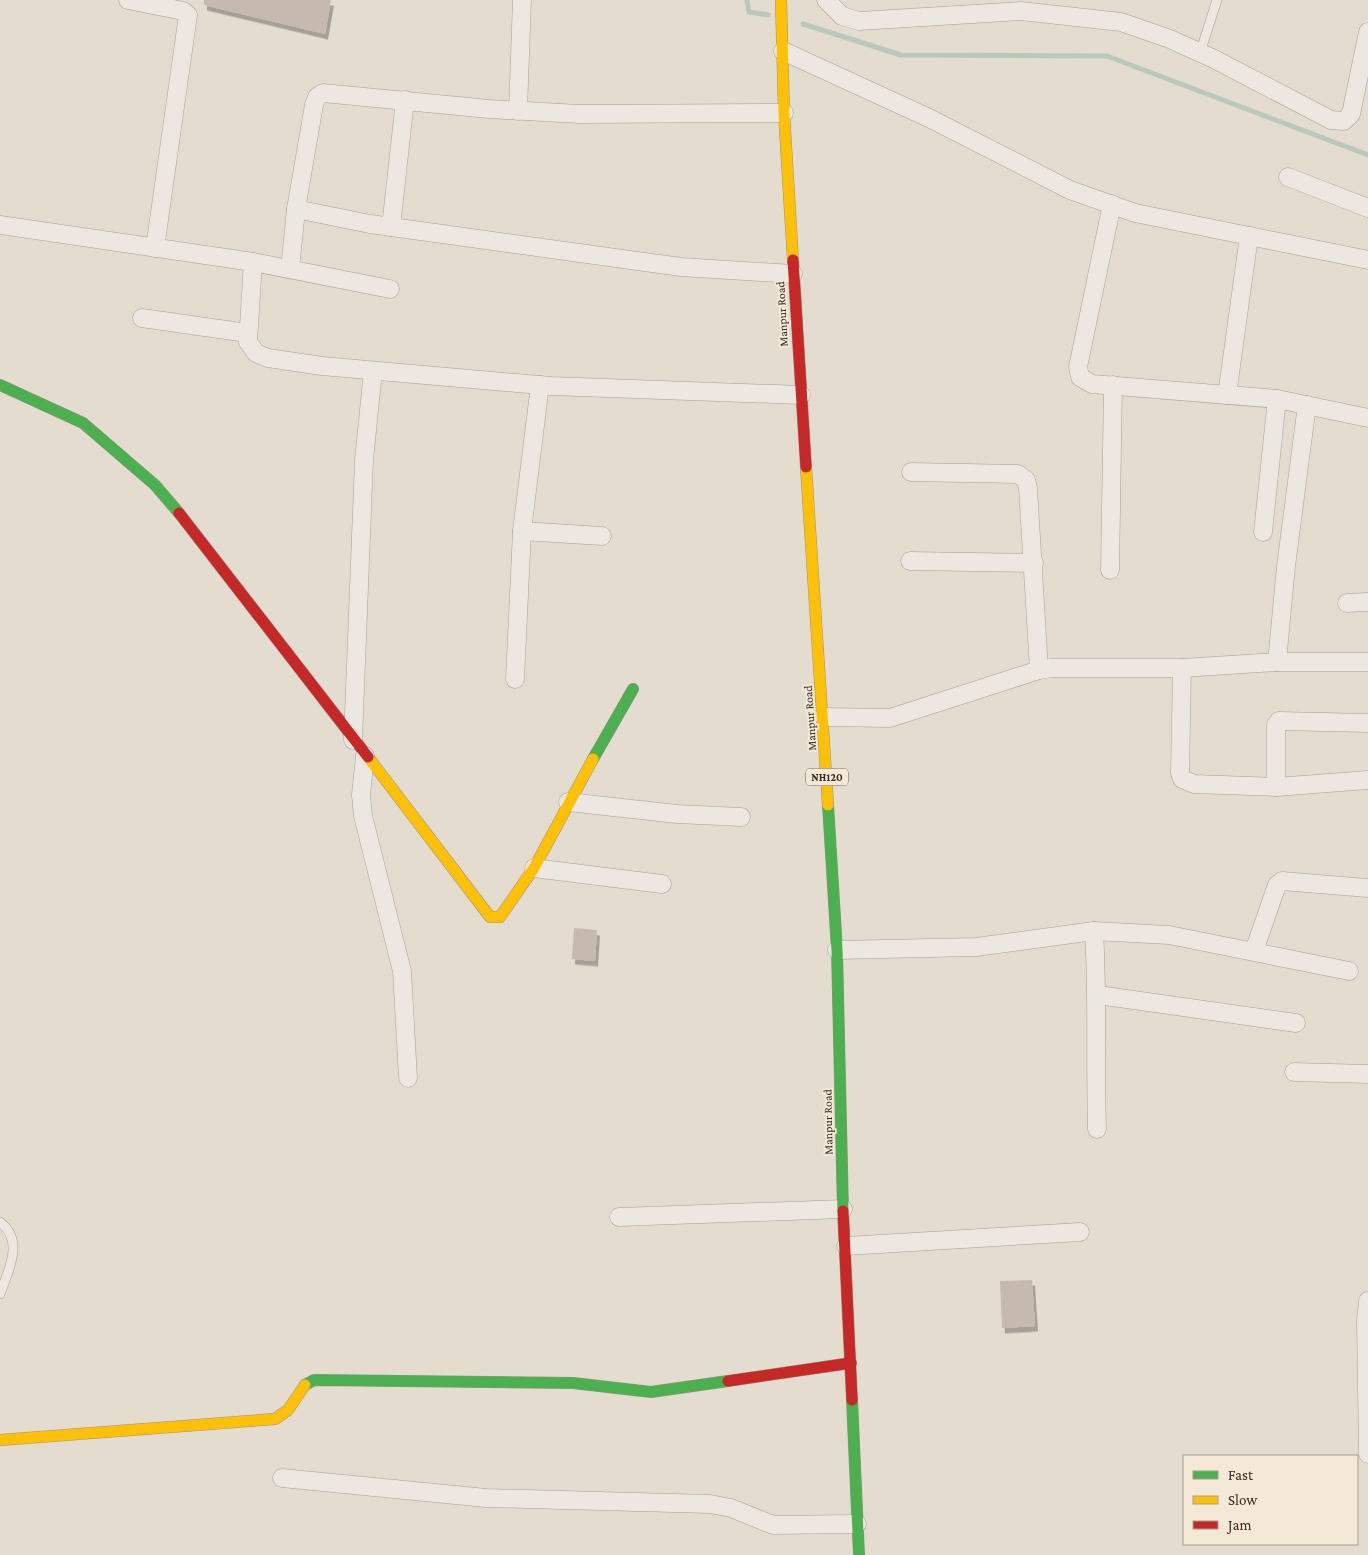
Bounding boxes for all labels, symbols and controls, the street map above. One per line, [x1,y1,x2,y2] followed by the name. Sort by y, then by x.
[773,280,791,347] street label: Manpur Road
[801,684,819,751] street label: Manpur Road
[806,769,848,786] road number: NH120
[820,1088,836,1155] street label: Manpur Road
[1183,1455,1358,1545] legend
[1228,1467,1254,1483] text: Fast
[1228,1492,1258,1508] text: Slow
[1226,1517,1251,1534] text: Jam

